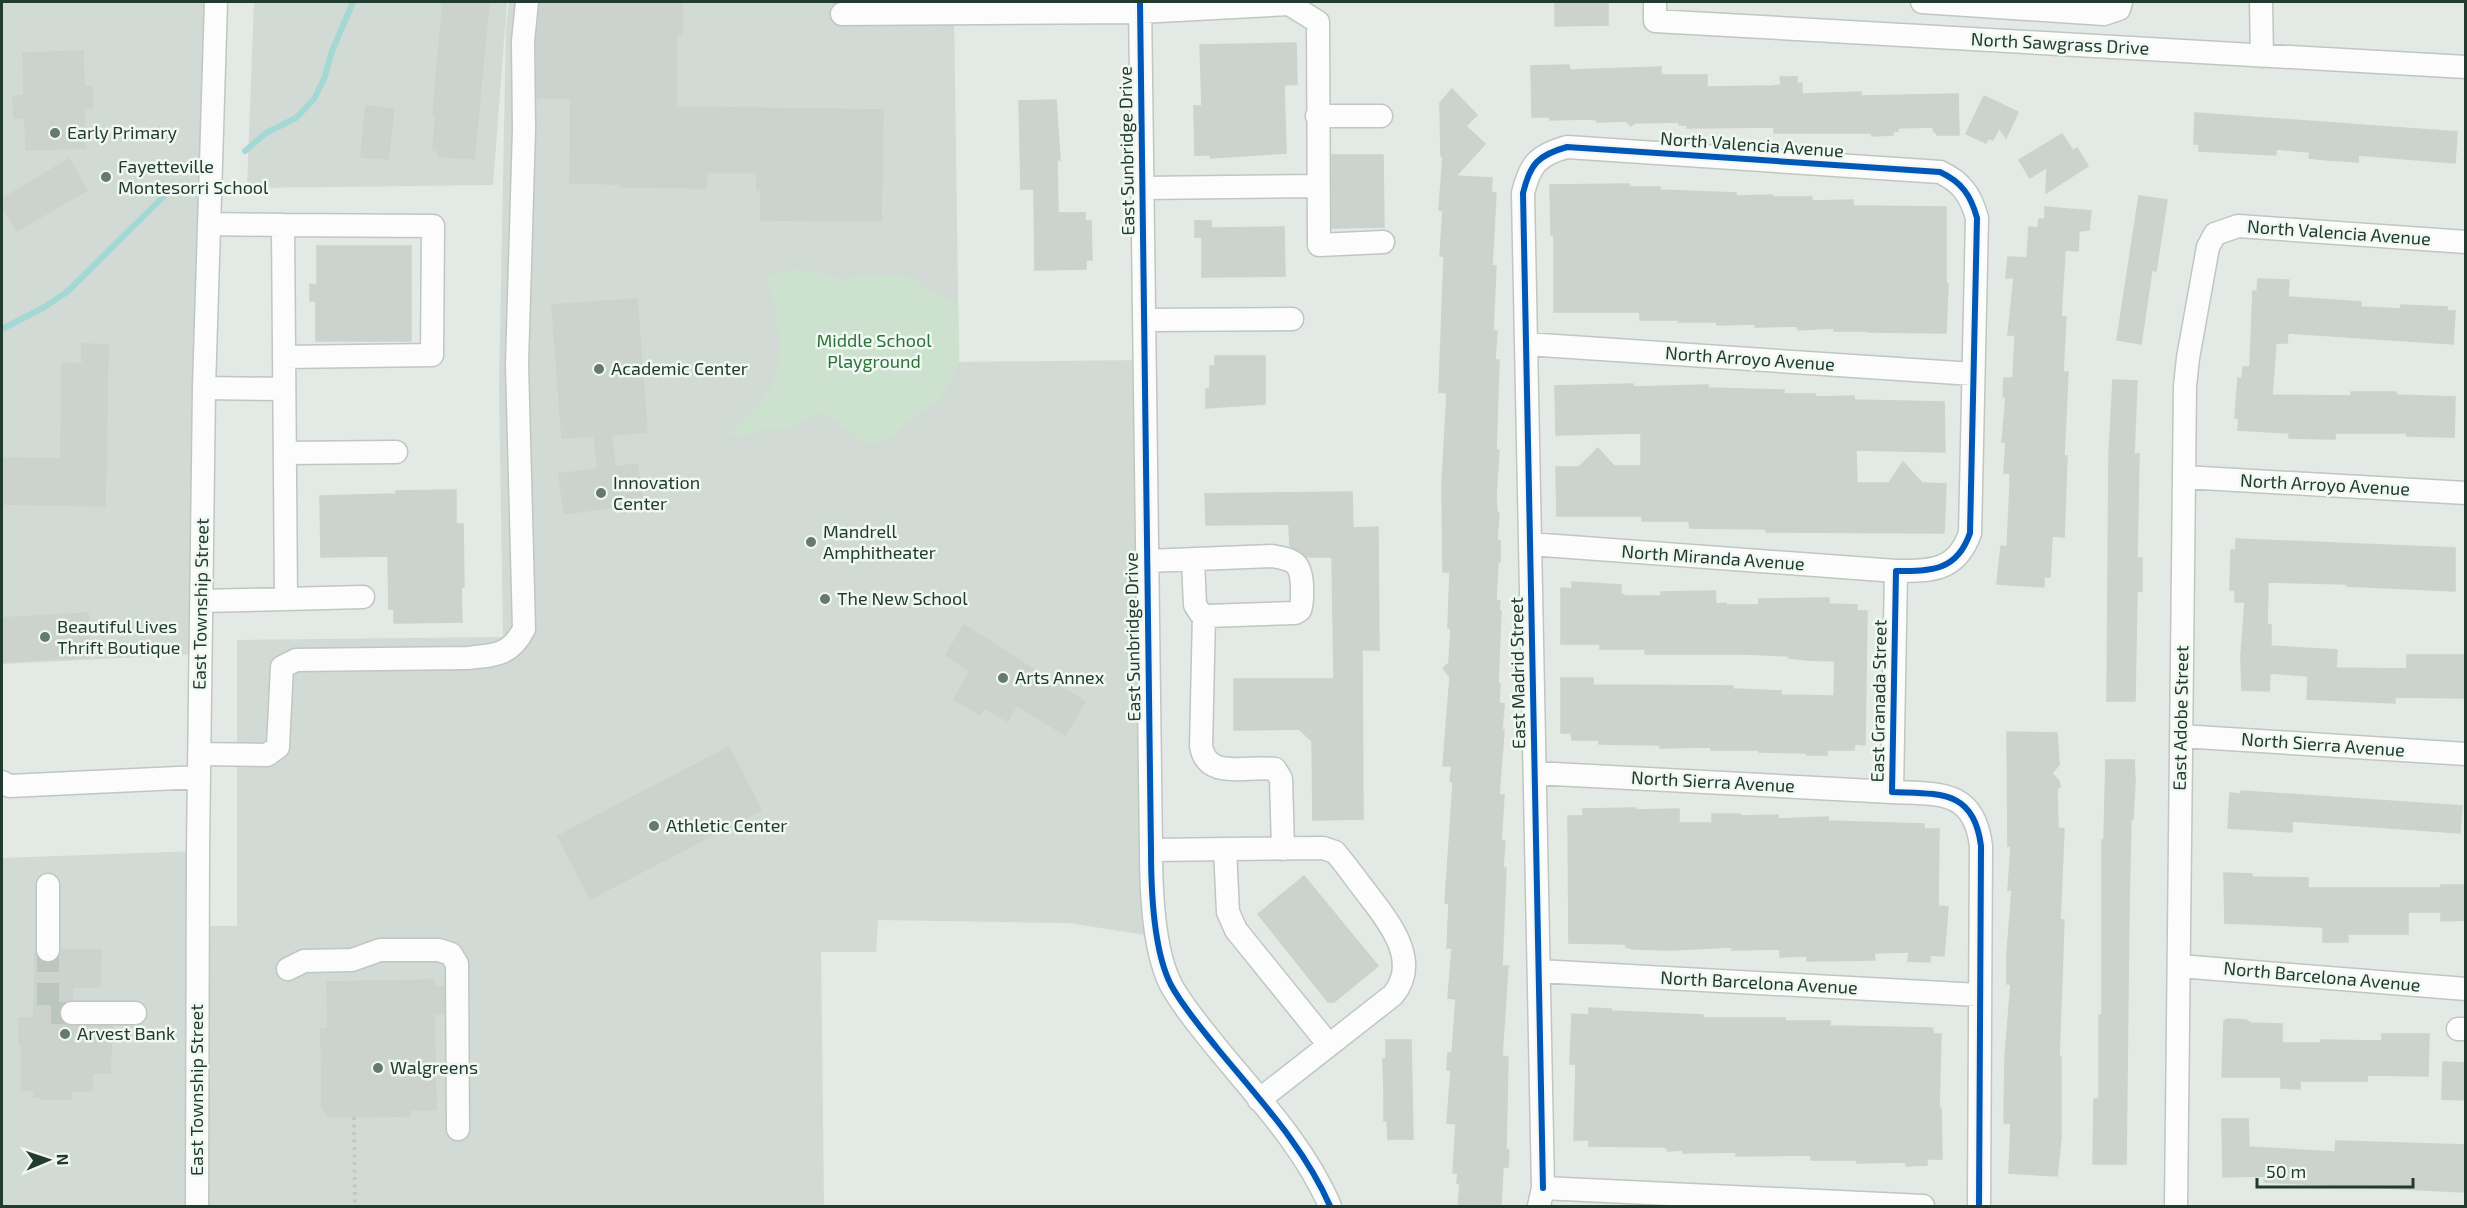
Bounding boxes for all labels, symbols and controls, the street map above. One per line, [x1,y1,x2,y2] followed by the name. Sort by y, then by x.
[1970,27,2150,59] street label: North Sawgrass Drive
[1114,66,1138,236] street label: East Sunbridge Drive
[67,121,177,143] place label: Early Primary
[48,126,62,140] marker: Early Primary
[1660,127,1845,161] street label: North Valencia Avenue
[118,155,269,198] place label: Fayetteville Montesorri School
[99,170,113,184] marker: Fayetteville Montesorri School
[2247,215,2432,249] street label: North Valencia Avenue
[816,329,932,372] park label: Middle School Playground
[1664,341,1836,375] street label: North Arroyo Avenue
[611,357,748,379] place label: Academic Center
[592,362,606,376] marker: Academic Center
[2240,469,2411,499] street label: North Arroyo Avenue
[613,471,700,514] place label: Innovation Center
[594,486,608,500] marker: Innovation Center
[188,518,213,690] street label: East Township Street
[823,520,936,563] place label: Mandrell Amphitheater
[804,535,818,549] marker: Mandrell Amphitheater
[1621,540,1805,574] street label: North Miranda Avenue
[1120,552,1144,722] street label: East Sunbridge Drive
[837,587,968,609] place label: The New School
[818,592,832,606] marker: The New School
[1505,597,1529,749] street label: East Madrid Street
[57,615,180,658] place label: Beautiful Lives Thrift Boutique
[1866,619,1890,783] street label: East Granada Street
[38,630,52,644] marker: Beautiful Lives Thrift Boutique
[2168,645,2192,791] street label: East Adobe Street
[1015,666,1105,688] place label: Arts Annex
[996,671,1010,685] marker: Arts Annex
[2241,727,2406,761] street label: North Sierra Avenue
[1631,766,1795,796] street label: North Sierra Avenue
[666,814,788,836] place label: Athletic Center
[647,819,661,833] marker: Athletic Center
[2223,956,2421,996] street label: North Barcelona Avenue
[1660,966,1858,998] street label: North Barcelona Avenue
[185,1004,207,1176] street label: East Township Street
[77,1022,175,1044] place label: Arvest Bank
[58,1027,72,1041] marker: Arvest Bank
[390,1056,478,1078] place label: Walgreens
[371,1061,385,1075] marker: Walgreens
[18,1130,78,1190] north arrow
[2257,1151,2413,1189] scale bar
[54,1153,73,1166] text: N
[2266,1160,2306,1182] text: 50 m

